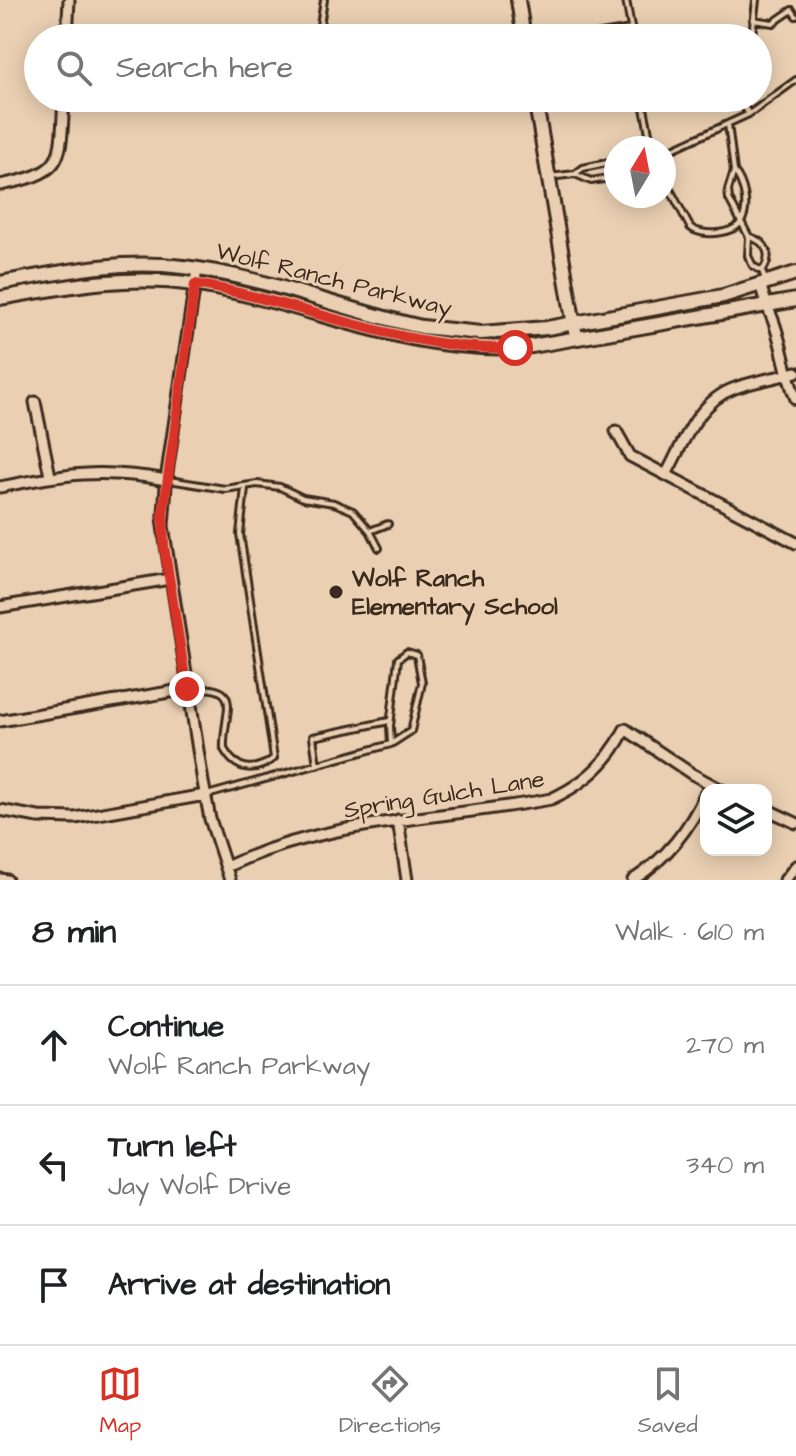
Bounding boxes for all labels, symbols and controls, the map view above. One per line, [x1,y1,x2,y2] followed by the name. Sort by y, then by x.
[24,24,772,112] search box
[52,46,96,90] icon: search
[116,47,293,89] text: Search here
[604,136,676,208] north arrow
[212,234,455,327] street label: Wolf Ranch Parkway
[497,330,533,366] route start
[351,562,558,626] place label: Wolf Ranch Elementary School
[327,583,345,601] marker: Wolf Ranch Elementary School
[169,671,205,707] route end
[341,762,547,829] street label: Spring Gulch Lane
[700,784,772,856] map controls
[700,784,772,856] button: layers
[32,908,116,956] text: 8 min
[615,914,764,950] text: Walk · 610 m
[108,1006,224,1048] text: Continue
[32,1023,76,1067] icon: ahead
[686,1027,764,1063] text: 270 m
[108,1048,370,1084] text: Wolf Ranch Parkway
[108,1126,236,1168] text: Turn left
[32,1143,76,1187] icon: left
[686,1147,764,1183] text: 340 m
[108,1168,291,1204] text: Jay Wolf Drive
[32,1263,76,1307] icon: arrive
[108,1264,390,1306] text: Arrive at destination
[98,1362,142,1441] tab: Map
[339,1362,441,1441] tab: Directions
[638,1362,698,1441] tab: Saved

